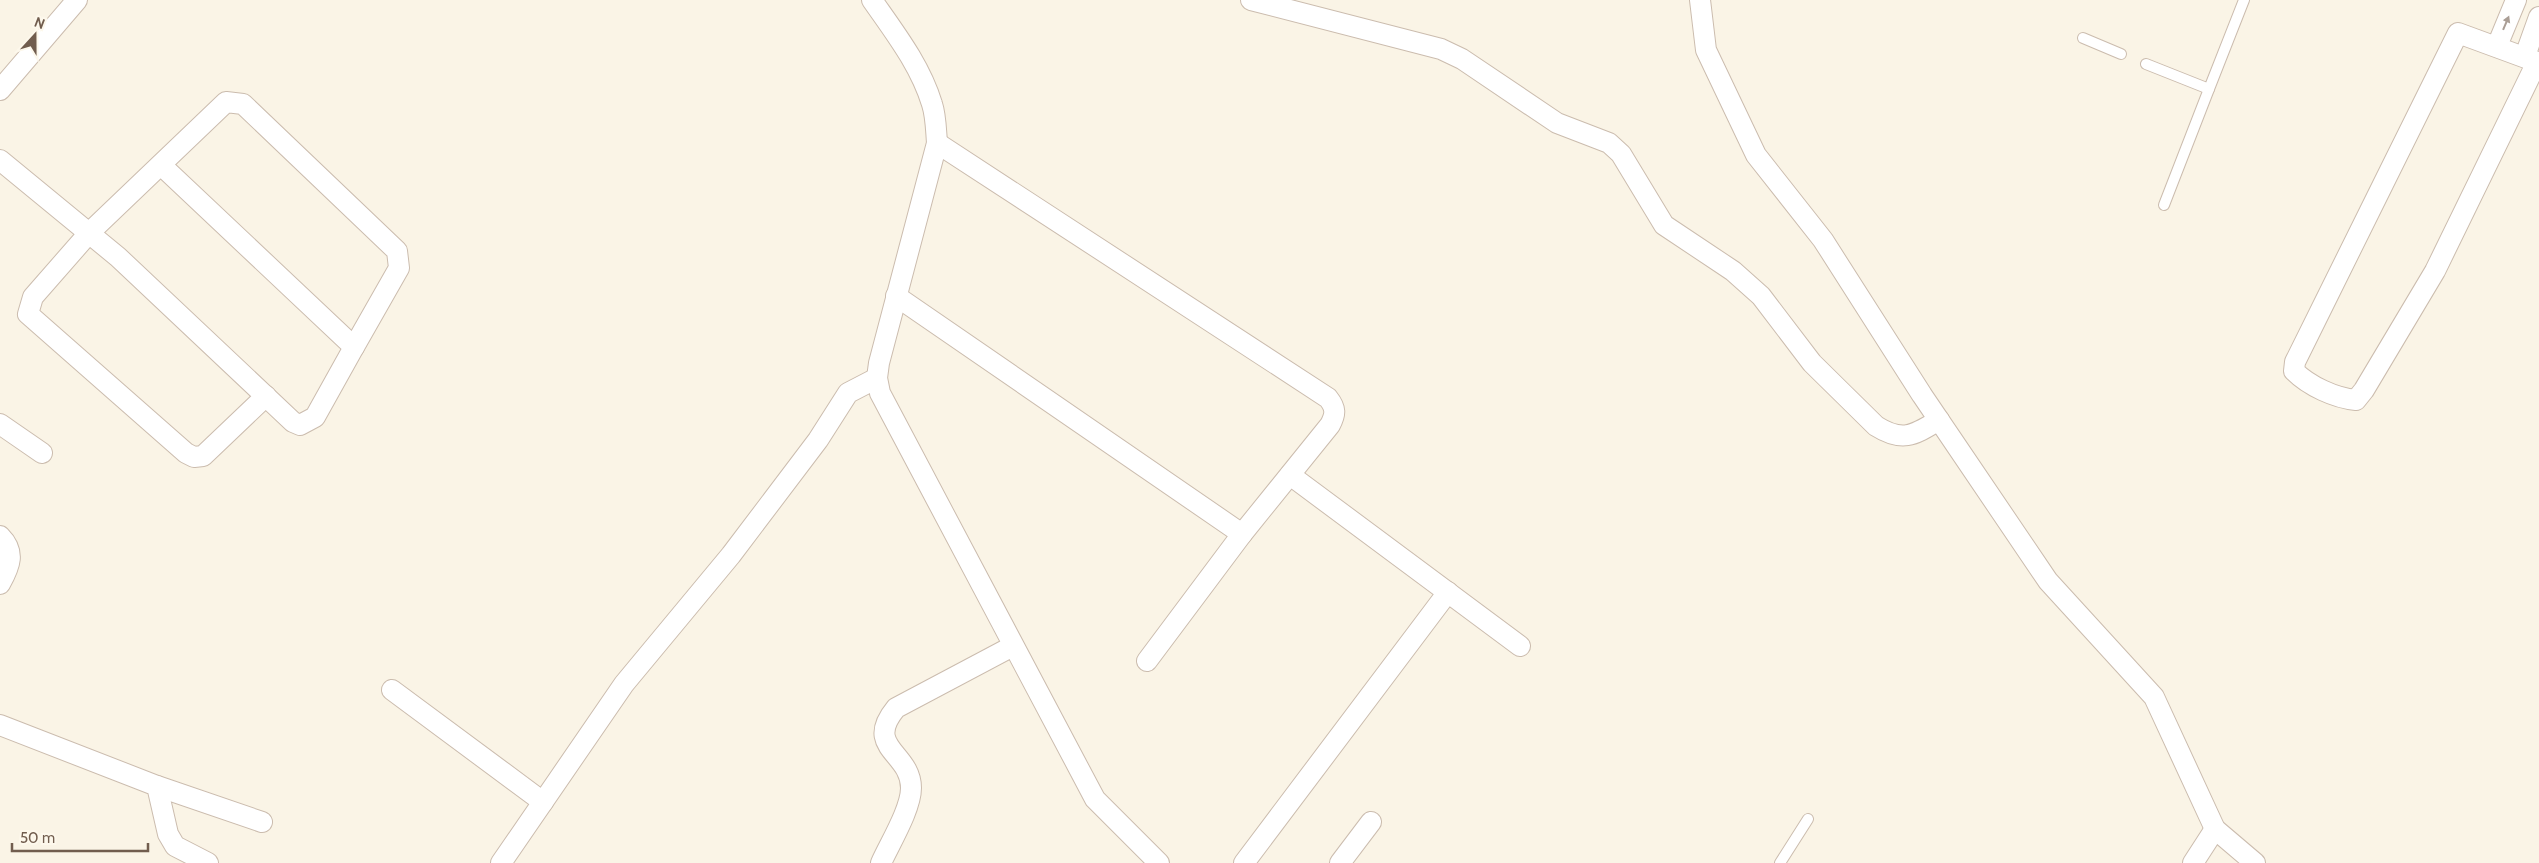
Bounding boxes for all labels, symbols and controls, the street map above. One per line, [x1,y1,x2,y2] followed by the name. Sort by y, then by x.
[10,10,60,60] north arrow
[32,13,48,33] text: N
[2503,16,2511,30] one-way arrow
[12,820,149,852] scale bar
[20,829,55,847] text: 50 m

